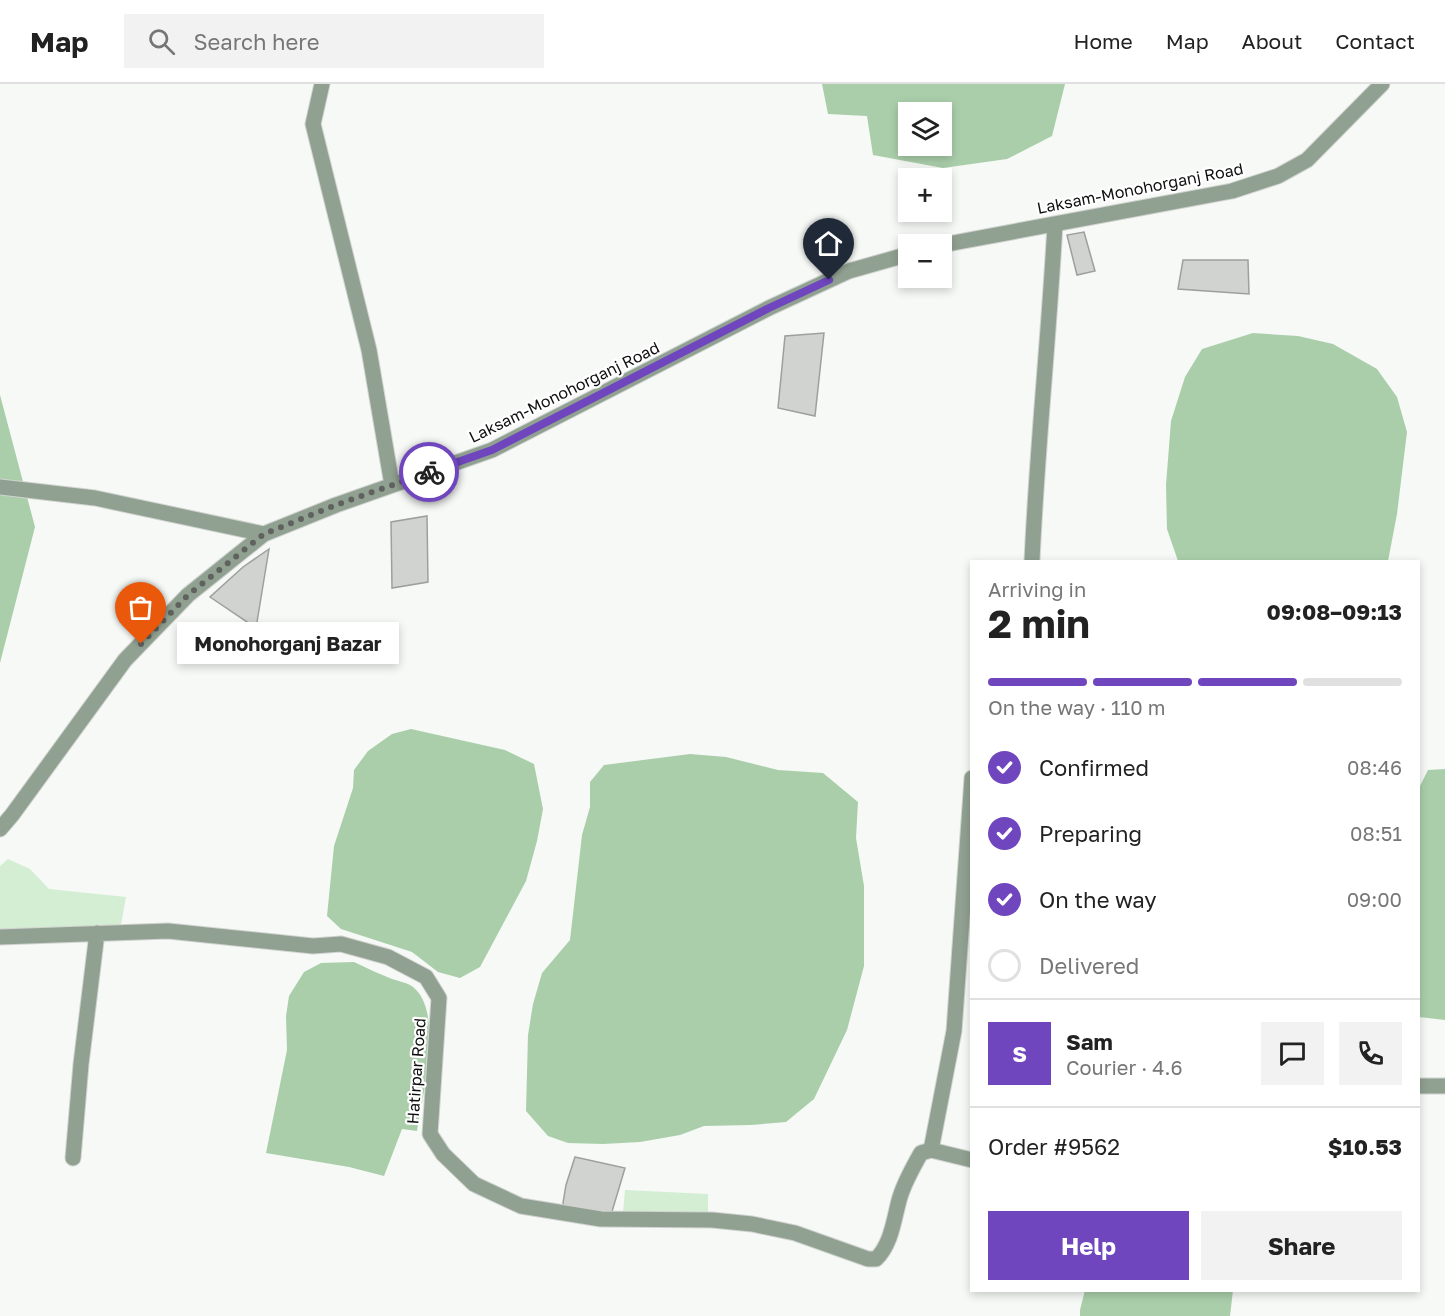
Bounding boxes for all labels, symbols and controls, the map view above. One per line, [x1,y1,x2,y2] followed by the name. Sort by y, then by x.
[124,14,544,68] search box
[30,25,88,58] text: Map
[145,25,178,58] icon: search
[193,28,319,55] text: Search here
[1073,28,1133,54] text: Home
[1166,28,1209,54] text: Map
[1242,28,1302,54] text: About
[1335,28,1415,54] text: Contact
[898,102,952,288] map controls
[898,102,952,156] button: layers
[1035,158,1245,218] street label: Laksam-Monohorganj Road
[898,168,952,222] button: +
[803,218,854,280] pin
[812,227,845,260] icon: home
[898,234,952,288] button: −
[465,337,663,447] street label: Laksam-Monohorganj Road
[399,442,459,502] courier
[413,456,446,489] icon: bike
[988,577,1086,601] text: Arriving in
[115,582,166,644] pin
[124,591,157,624] icon: bag
[1267,598,1402,625] text: 09:08–09:13
[988,600,1090,647] text: 2 min
[177,623,399,665] callout: Monohorganj Bazar
[194,631,382,655] text: Monohorganj Bazar
[988,695,1165,719] text: On the way · 110 m
[988,751,1021,784] icon: check
[1039,754,1149,781] text: Confirmed
[1347,755,1402,779] text: 08:46
[988,817,1021,850] icon: check
[1039,820,1142,847] text: Preparing
[1350,821,1402,845] text: 08:51
[988,883,1021,916] icon: check
[1039,886,1157,913] text: On the way
[1347,887,1402,911] text: 09:00
[1039,952,1139,979] text: Delivered
[402,1017,430,1125] street label: Hatirpar Road
[1261,1022,1324,1085] button: chat
[1339,1022,1402,1085] button: phone
[1066,1028,1113,1055] text: Sam
[1012,1040,1027,1067] text: S
[1066,1055,1183,1079] text: Courier · 4.6
[988,1133,1120,1160] text: Order #9562
[1328,1133,1402,1160] text: $10.53
[988,1211,1189,1280] button: Help
[1201,1211,1402,1280] button: Share

